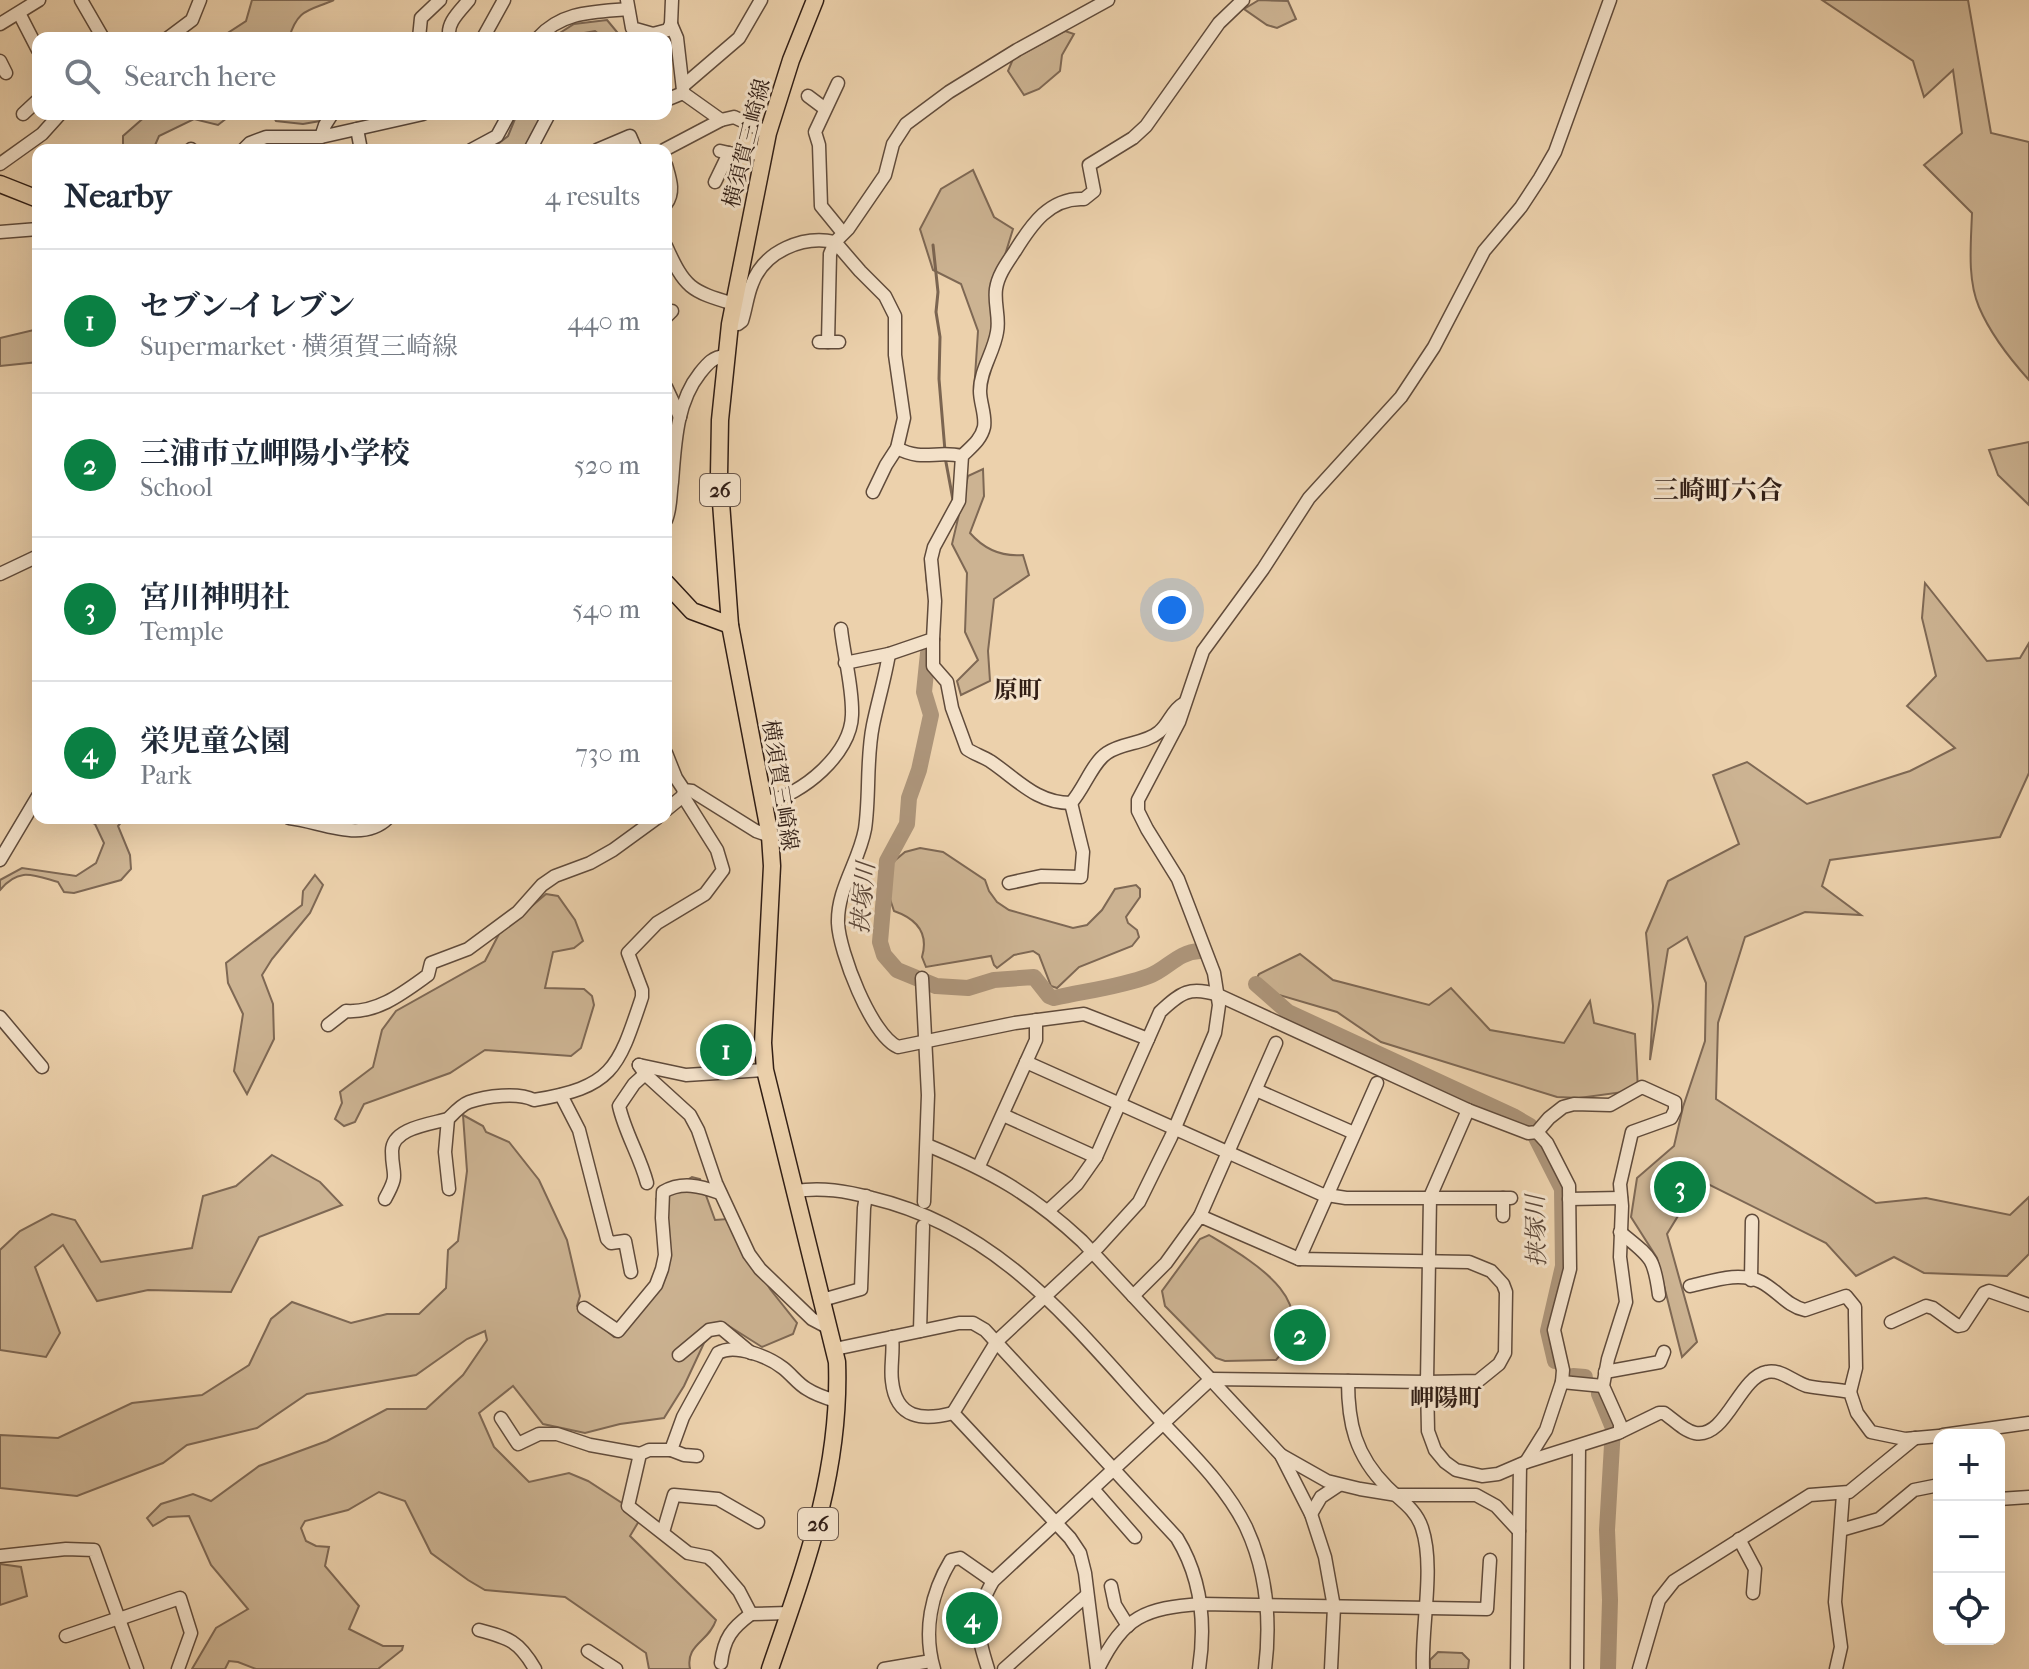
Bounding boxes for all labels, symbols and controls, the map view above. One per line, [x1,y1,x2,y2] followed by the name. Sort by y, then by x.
[32,32,672,120] search box
[60,54,104,98] icon: search
[124,59,276,94] text: Search here
[718,76,776,210] street label: 横須賀三崎線
[64,176,171,216] text: Nearby
[545,181,640,212] text: 4 results
[140,289,355,324] text: セブン-イレブン
[85,306,95,337] text: 1
[568,306,640,337] text: 440 m
[140,331,458,362] text: Supermarket · 横須賀三崎線
[140,436,410,471] text: 三浦市立岬陽小学校
[83,450,97,481] text: 2
[574,450,640,481] text: 520 m
[140,472,213,503] text: School
[700,474,740,506] road number: 26
[1653,475,1783,506] district label: 三崎町六合
[140,580,290,615] text: 宮川神明社
[1152,590,1192,630] your location
[85,594,95,625] text: 3
[572,594,640,625] text: 540 m
[140,616,224,647] text: Temple
[994,676,1042,704] district label: 原町
[757,718,803,852] street label: 横須賀三崎線
[140,724,290,759] text: 栄児童公園
[82,738,98,769] text: 4
[575,738,640,769] text: 730 m
[140,760,192,791] text: Park
[846,858,880,935] water label: 挟塚川
[700,1020,752,1080] pin: 1
[1654,1157,1706,1217] pin: 3
[1521,1192,1551,1267] water label: 挟塚川
[1274,1305,1326,1365] pin: 2
[1410,1384,1482,1412] district label: 岬陽町
[1933,1429,2005,1645] map controls
[1933,1429,2005,1501] button: +
[1933,1501,2005,1573] button: −
[798,1508,838,1540] road number: 26
[1933,1573,2005,1645] button: locate
[946,1588,998,1648] pin: 4

